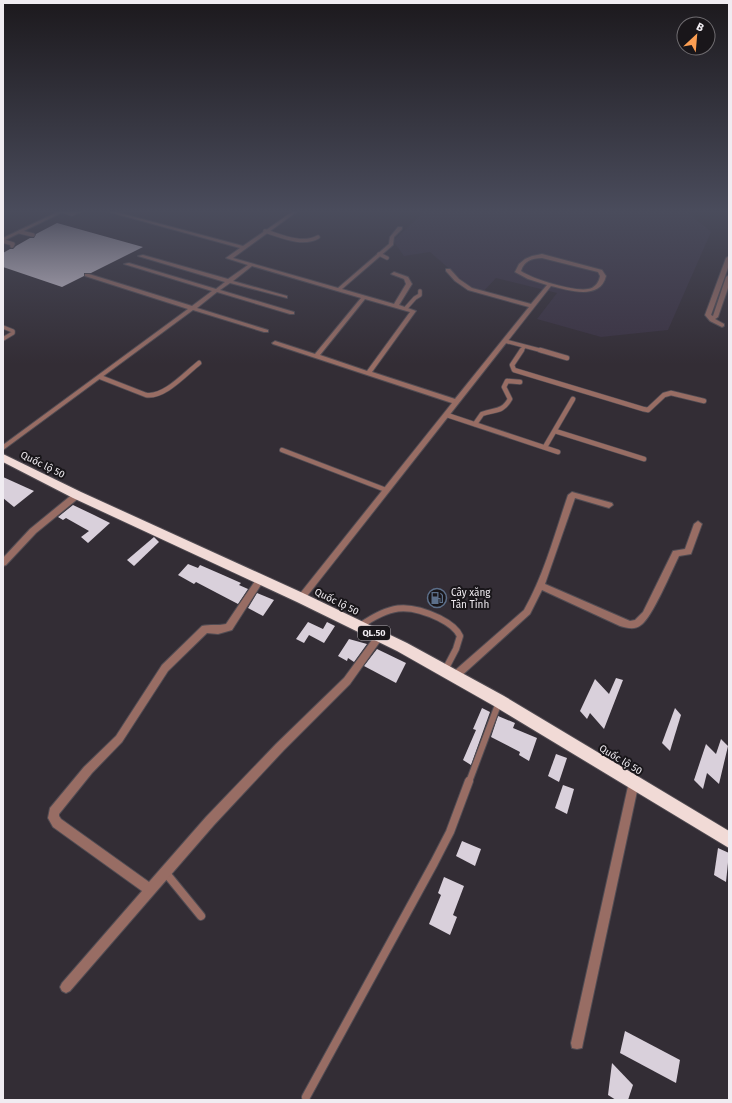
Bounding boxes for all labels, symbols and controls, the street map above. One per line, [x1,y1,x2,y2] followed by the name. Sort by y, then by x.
[676,16,716,56] north arrow
[694,20,706,35] text: B
[18,448,68,481] street label: Quốc lộ 50
[312,585,362,618] street label: Quốc lộ 50
[426,587,448,609] fuel station icon: Cây xăng Tân Tỉnh
[451,587,491,611] place label: Cây xăng Tân Tỉnh
[358,626,390,640] road number: QL.50
[597,742,645,778] street label: Quốc lộ 50

